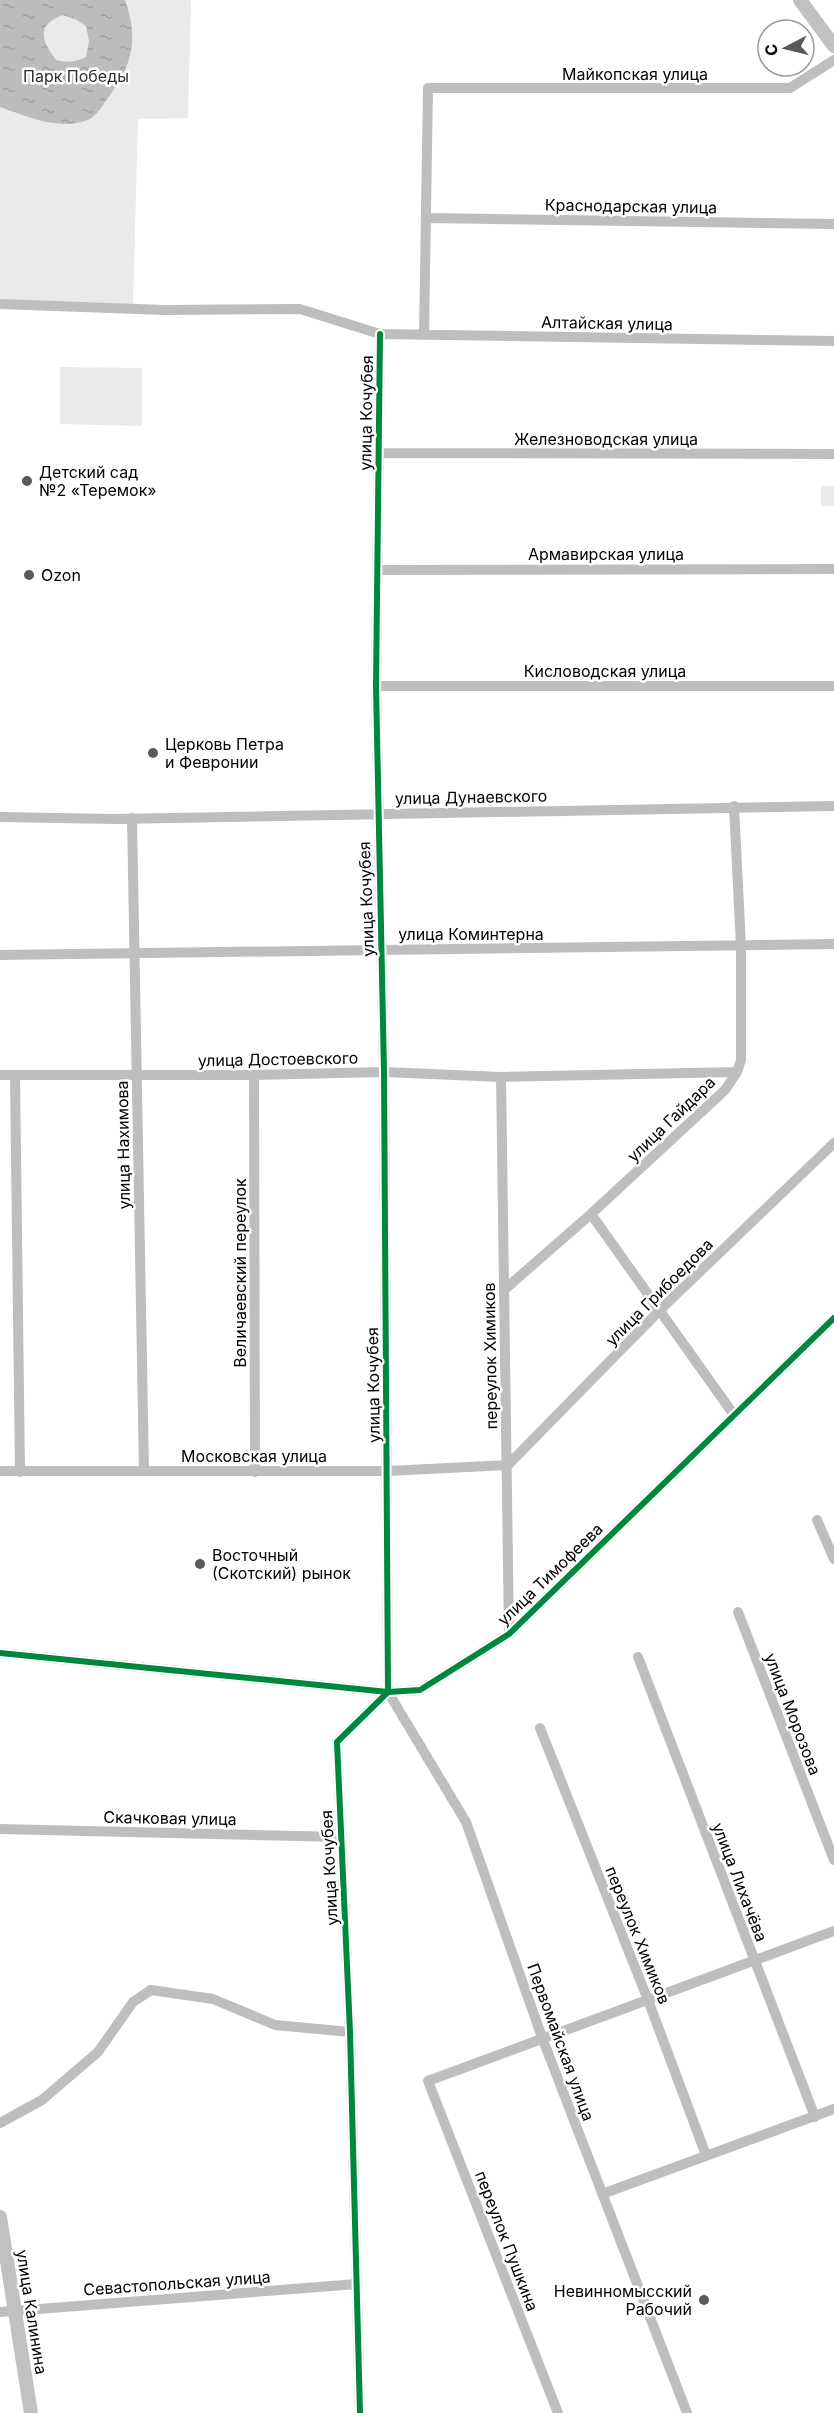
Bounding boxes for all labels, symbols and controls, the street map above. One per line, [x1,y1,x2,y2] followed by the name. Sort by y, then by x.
[756,18,816,78] north arrow
[760,43,782,57] text: С
[562,64,708,84] street label: Майкопская улица
[23,66,129,86] park label: Парк Победы
[545,194,717,218] street label: Краснодарская улица
[541,312,673,334] street label: Алтайская улица
[355,355,377,471] street label: улица Кочубея
[514,429,698,449] street label: Железноводская улица
[39,462,157,500] place label: Детский сад №2 «Теремок»
[20,474,34,488] marker: Детский сад №2 «Теремок»
[528,544,684,564] street label: Армавирская улица
[41,565,81,585] place label: Ozon
[22,568,36,582] marker: Ozon
[524,661,686,681] street label: Кисловодская улица
[165,734,284,772] place label: Церковь Петра и Февронии
[146,746,160,760] marker: Церковь Петра и Февронии
[395,786,547,808] street label: улица Дунаевского
[354,841,378,957] street label: улица Кочубея
[398,924,544,944] street label: улица Коминтерна
[198,1048,358,1070] street label: улица Достоевского
[623,1072,719,1166] street label: улица Гайдара
[112,1080,134,1210] street label: улица Нахимова
[230,1178,250,1368] street label: Величаевский переулок
[601,1234,717,1350] street label: улица Грибоедова
[479,1282,501,1430] street label: переулок Химиков
[362,1327,384,1443] street label: улица Кочубея
[181,1446,327,1466] street label: Московская улица
[493,1519,607,1629] street label: улица Тимофеева
[212,1545,351,1583] place label: Восточный (Скотский) рынок
[193,1557,207,1571] marker: Восточный (Скотский) рынок
[761,1650,825,1778] street label: улица Морозова
[103,1807,237,1829] street label: Скачковая улица
[316,1810,342,1926] street label: улица Кочубея
[708,1820,772,1944] street label: улица Лихачёва
[601,1863,675,2007] street label: переулок Химиков
[523,1961,599,2123] street label: Первомайская улица
[471,2168,543,2314] street label: переулок Пушкина
[12,2248,52,2376] street label: улица Калинина
[83,2266,271,2300] street label: Севастопольская улица
[554,2281,692,2319] place label: Невинномысский Рабочий
[697,2293,711,2307] marker: Невинномысский Рабочий

